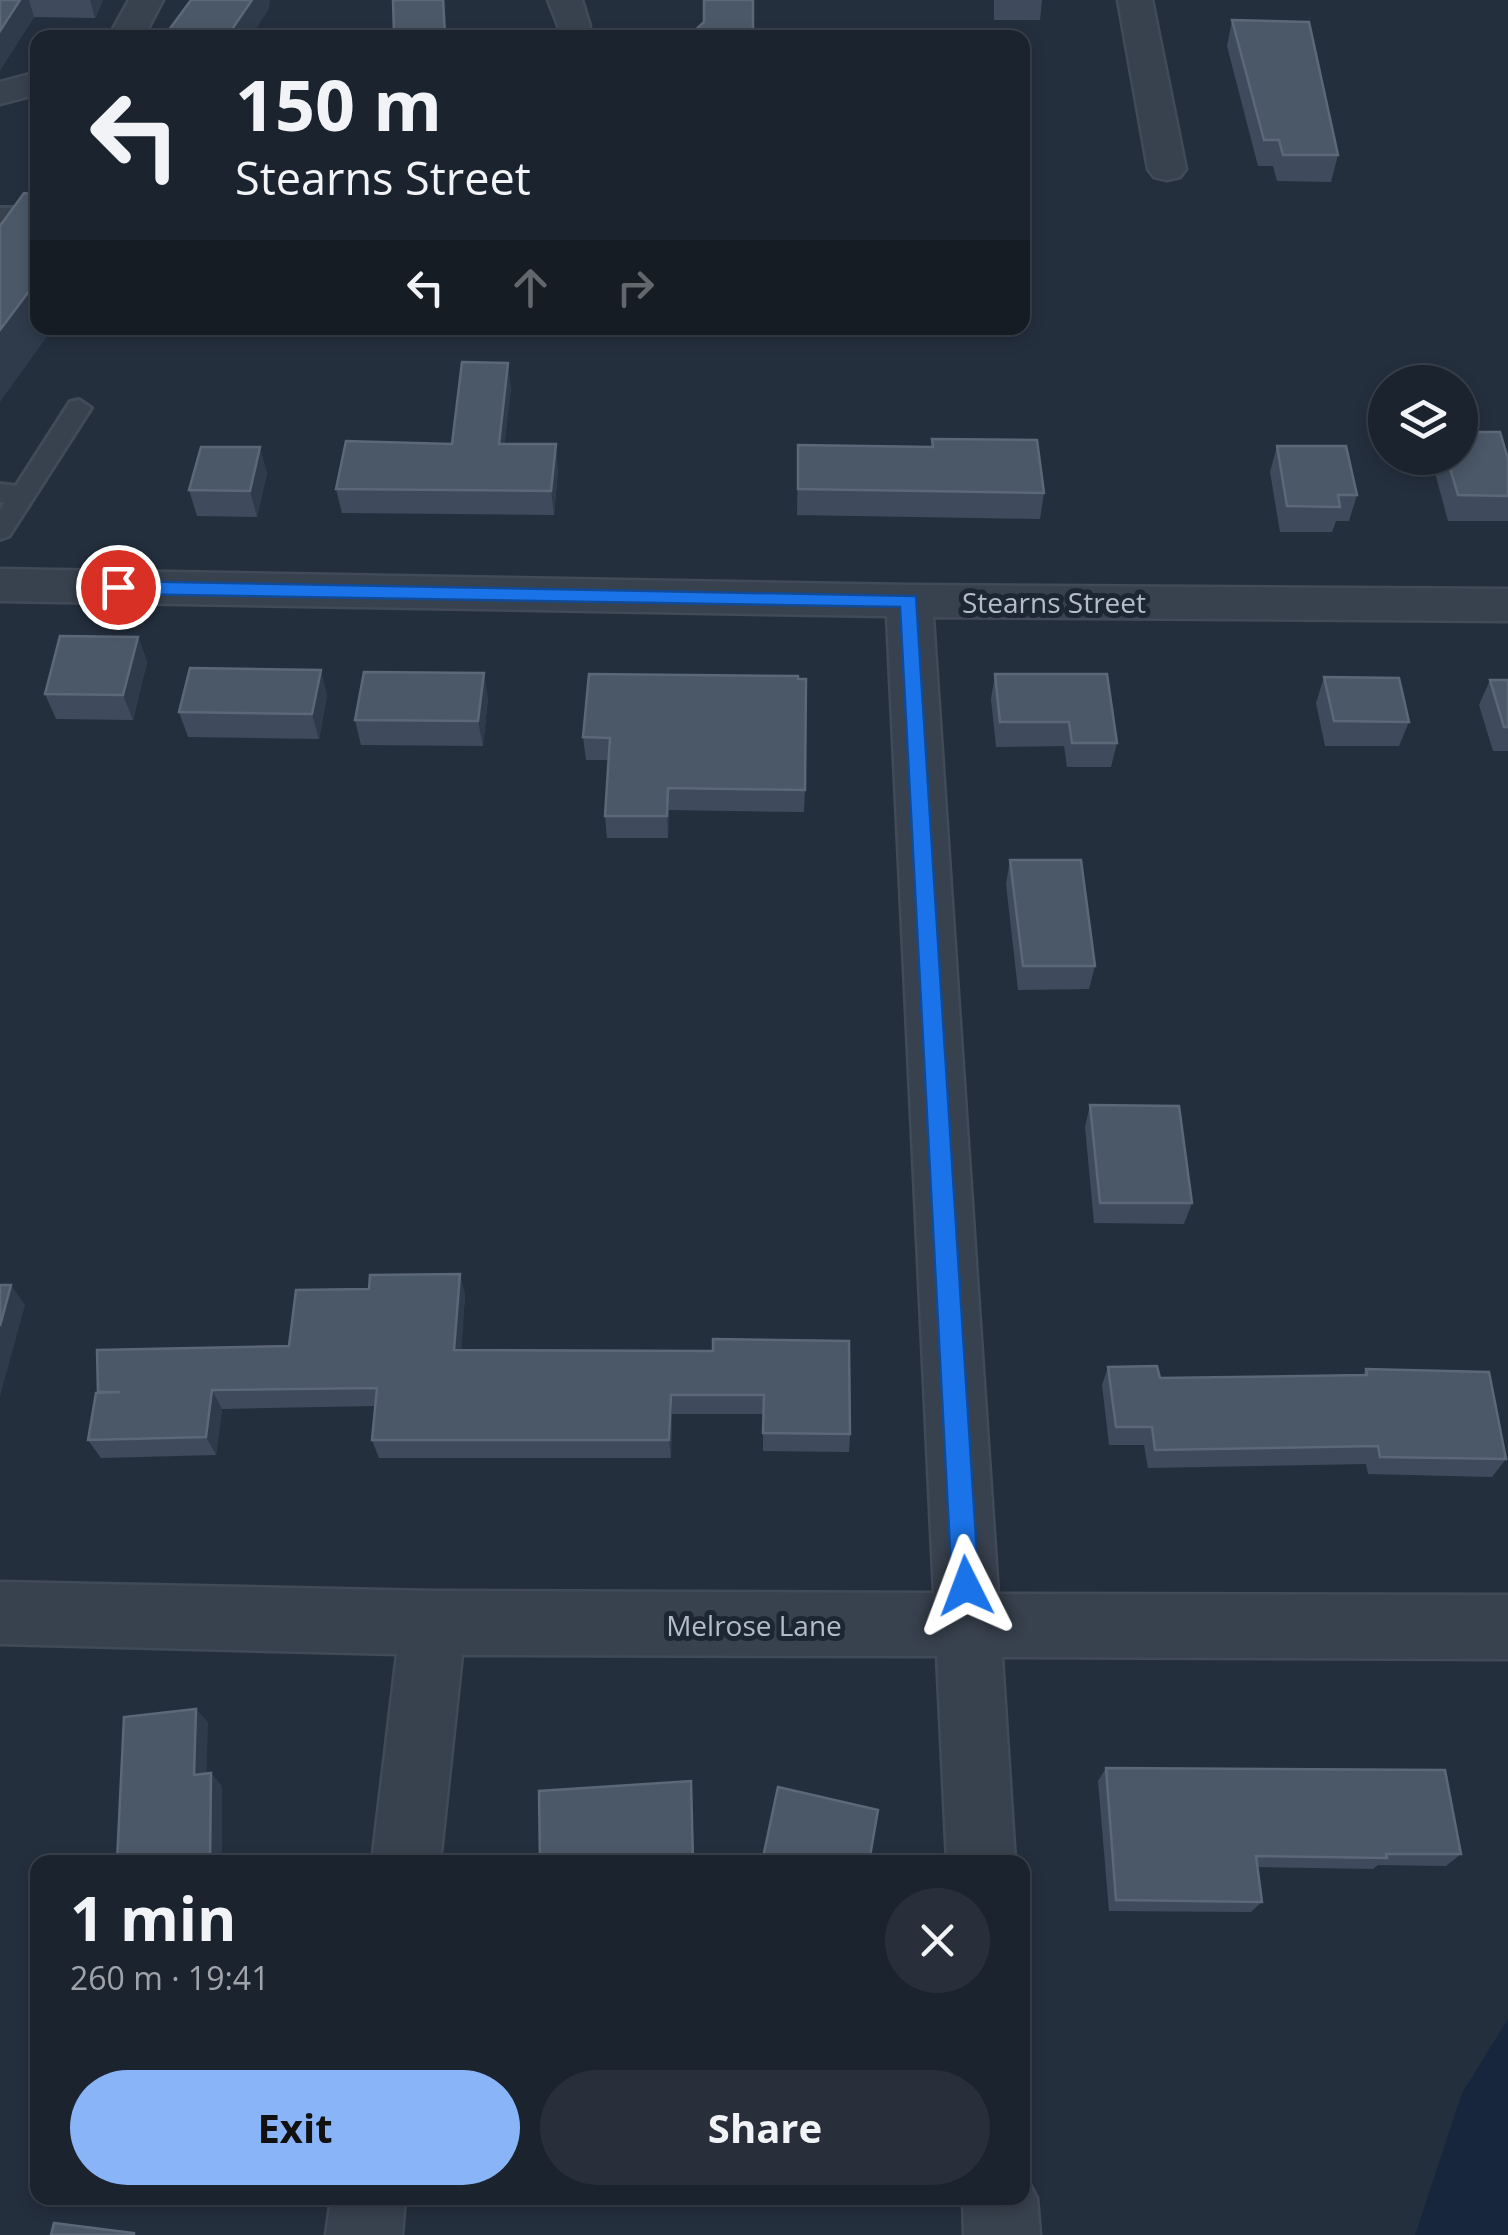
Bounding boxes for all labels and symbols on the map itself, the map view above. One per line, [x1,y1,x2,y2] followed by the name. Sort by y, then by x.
[76,545,161,630] pin
[962,583,1146,621] street label: Stearns Street
[914,1534,1018,1638] position arrow
[666,1606,842,1644] street label: Melrose Lane

